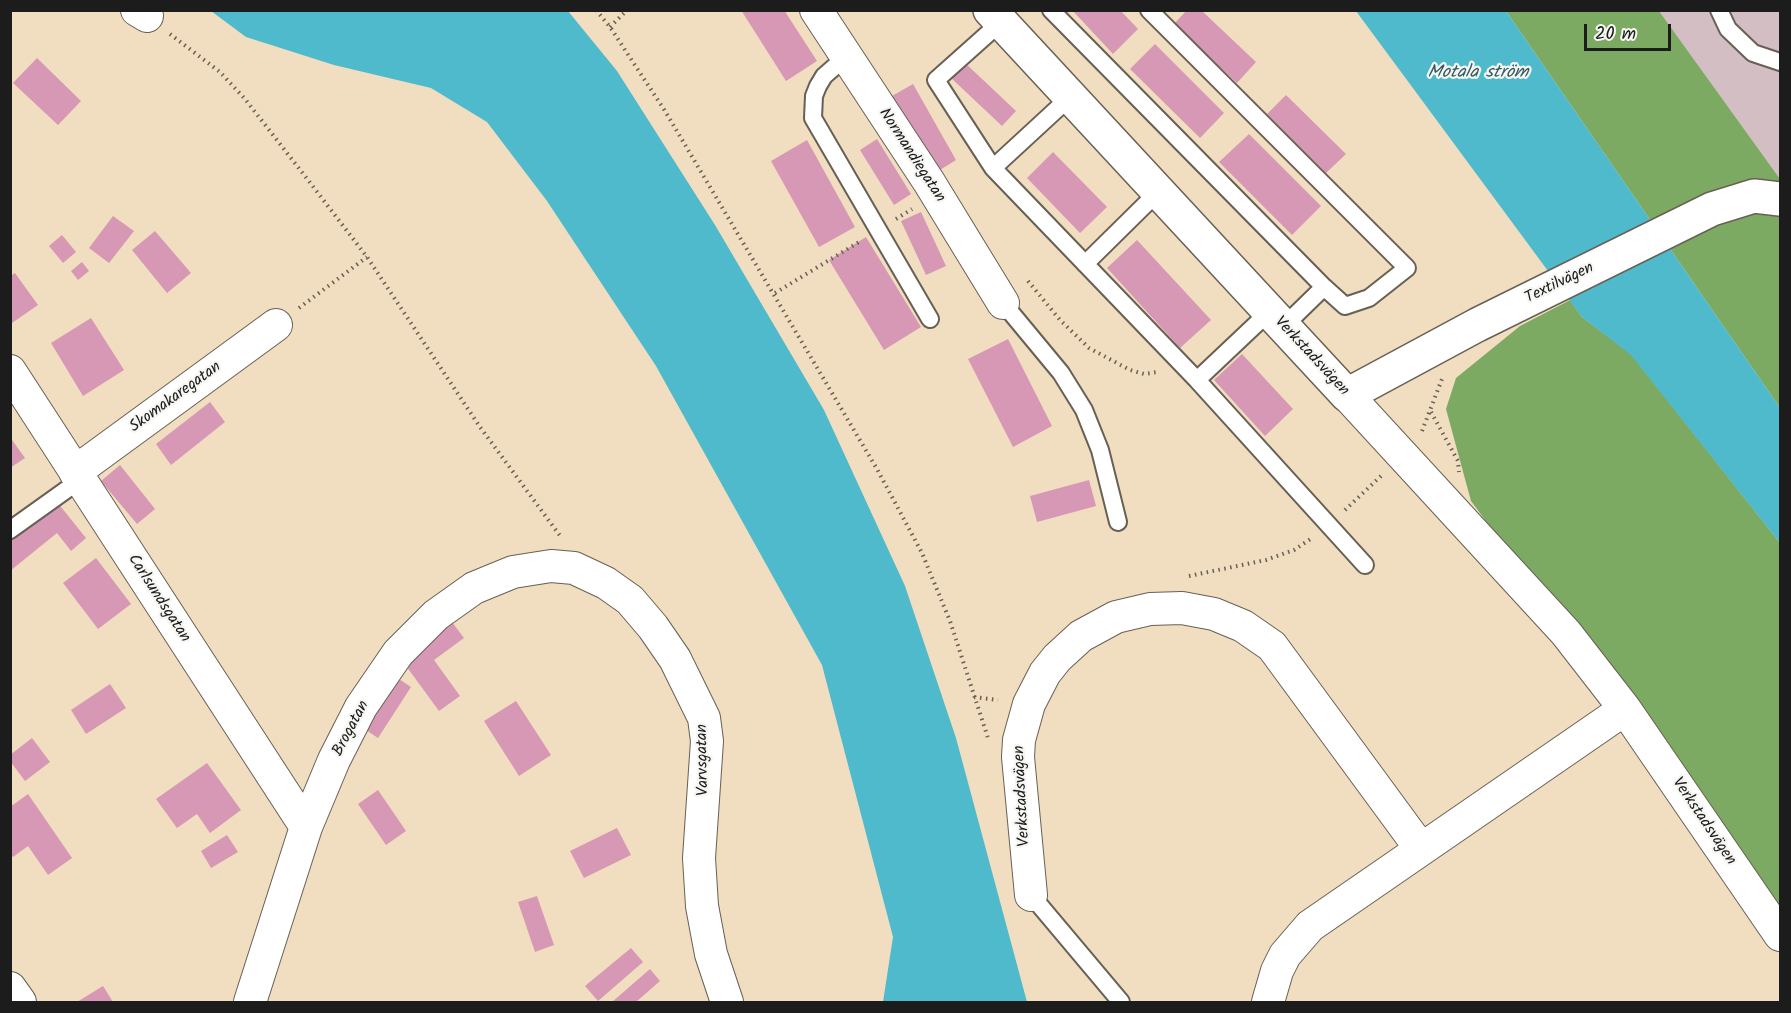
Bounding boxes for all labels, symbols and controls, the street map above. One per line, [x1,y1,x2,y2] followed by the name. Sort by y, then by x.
[1587,12,1674,50] scale bar
[1595,20,1636,49] text: 20 m
[1428,63,1528,85] water label: Motala ström
[873,105,949,207] street label: Normandiegatan
[1522,259,1598,309] street label: Textilvägen
[1269,313,1353,401] street label: Verkstadsvägen
[127,358,225,438] street label: Skomakaregatan
[122,551,194,647] street label: Carlsundsgatan
[329,698,375,760] street label: Brogatan
[694,724,714,796] street label: Varvsgatan
[1011,745,1035,847] street label: Verkstadsvägen
[1667,775,1739,869] street label: Verkstadsvägen

